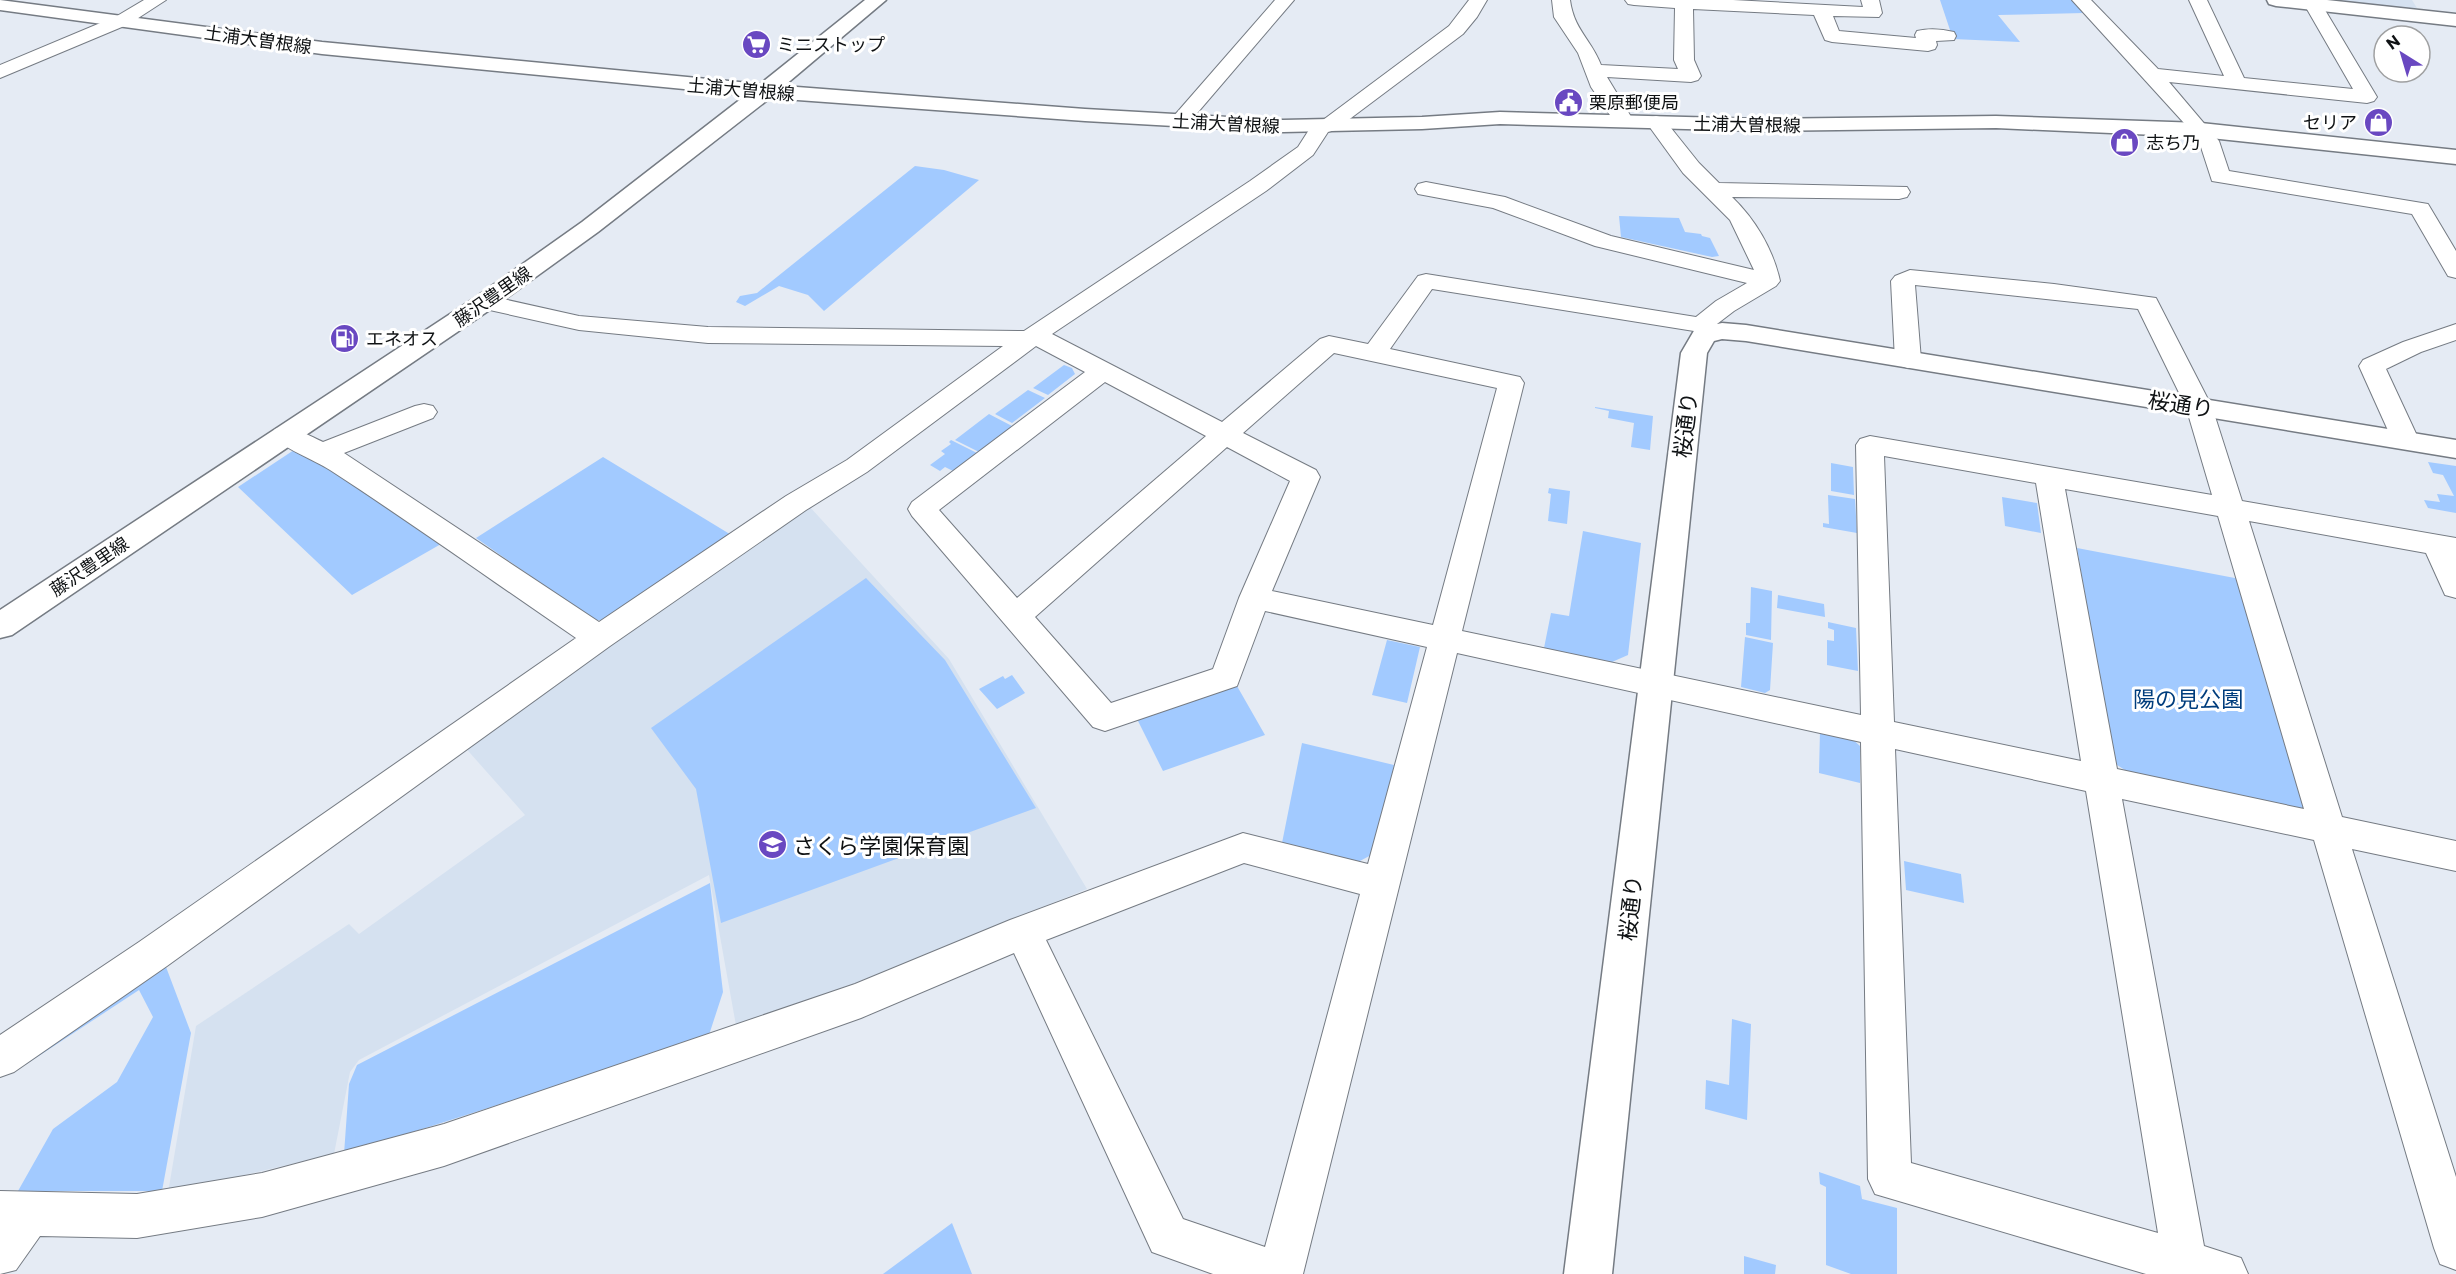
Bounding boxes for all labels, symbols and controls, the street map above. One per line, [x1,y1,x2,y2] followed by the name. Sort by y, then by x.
[203,21,313,57] street label: 土浦大曽根線
[2372,24,2432,84] north arrow
[740,28,772,60] supermarket icon: ミニストップ
[2382,30,2403,53] text: N
[777,33,885,55] place label: ミニストップ
[686,73,796,105] street label: 土浦大曽根線
[1552,86,1584,118] public building icon: 栗原郵便局
[1589,91,1679,113] place label: 栗原郵便局
[2362,106,2394,138] shop icon: セリア
[1171,109,1281,137] street label: 土浦大曽根線
[2303,111,2357,133] place label: セリア
[1693,112,1801,136] street label: 土浦大曽根線
[2109,126,2141,158] shop icon: 志ち乃
[2146,131,2200,153] place label: 志ち乃
[449,261,535,331] street label: 藤沢豊里線
[329,322,361,354] fuel station icon: エネオス
[366,327,438,349] place label: エネオス
[2146,386,2216,422] street label: 桜通り
[1668,391,1702,459] street label: 桜通り
[46,532,132,600] street label: 藤沢豊里線
[2133,685,2243,712] park label: 陽の見公園
[756,829,788,861] school or university icon: さくら学園保育園
[793,832,969,859] place label: さくら学園保育園
[1613,874,1647,942] street label: 桜通り

